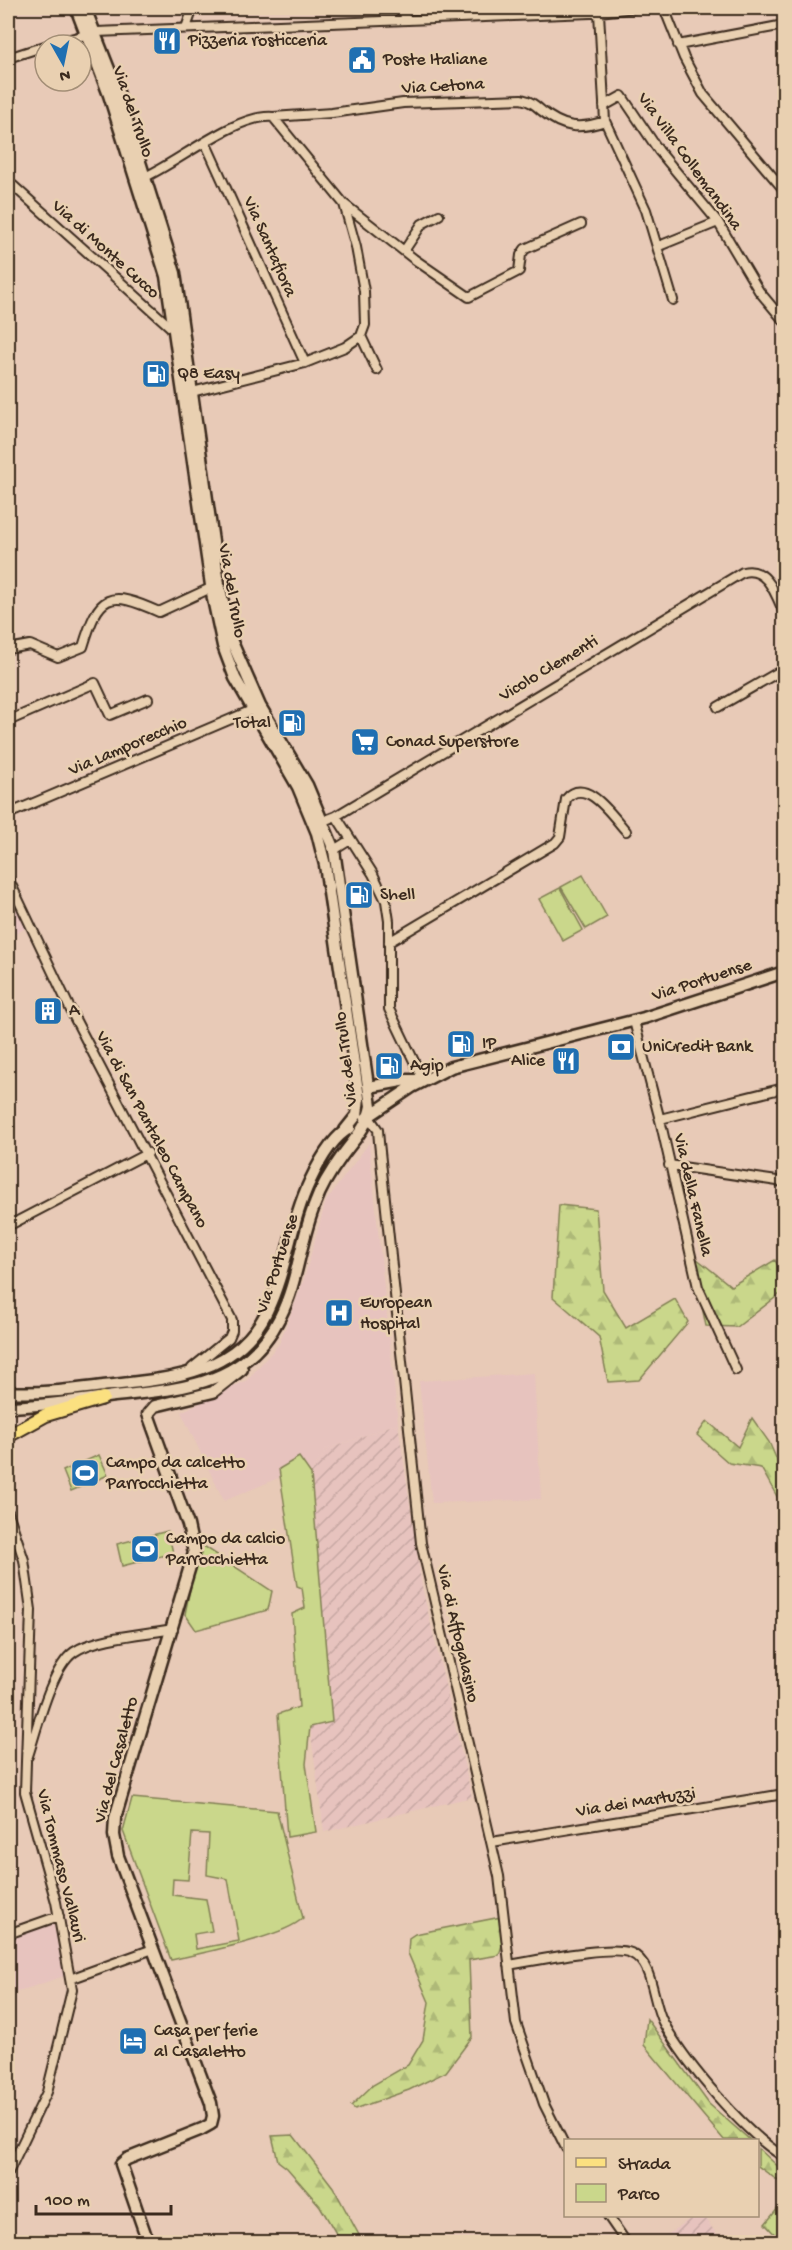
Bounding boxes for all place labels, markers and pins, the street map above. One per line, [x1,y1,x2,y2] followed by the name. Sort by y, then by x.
[151,25,183,57] restaurant icon: Pizzeria rosticceria
[187,31,328,52] place label: Pizzeria rosticceria
[346,44,378,76] public building icon: Poste Italiane
[382,50,488,71] place label: Poste Italiane
[140,358,172,390] fuel station icon: Q8 Easy
[177,364,240,385] place label: Q8 Easy
[276,707,308,739] fuel station icon: Total
[232,713,271,734] place label: Total
[349,726,381,758] supermarket icon: Conad Superstore
[386,732,519,753] place label: Conad Superstore
[343,879,375,911] fuel station icon: Shell
[380,885,415,906] place label: Shell
[32,995,64,1027] building icon: A
[69,1001,81,1022] place label: A
[445,1028,477,1060] fuel station icon: IP
[605,1031,637,1063] bank icon: UniCredit Bank
[482,1034,497,1055] place label: IP
[642,1037,754,1058] place label: UniCredit Bank
[550,1045,582,1077] restaurant icon: Alice
[373,1050,405,1082] fuel station icon: Agip
[511,1051,546,1072] place label: Alice
[410,1056,444,1077] place label: Agip
[360,1293,433,1335] place label: European Hospital
[323,1297,355,1329] hospital icon: European Hospital
[105,1453,245,1495] place label: Campo da calcetto Parrocchietta
[69,1457,101,1489] sports icon: Campo da calcetto Parrocchietta
[165,1529,285,1571] place label: Campo da calcio Parrocchietta
[129,1533,161,1565] sports icon: Campo da calcio Parrocchietta
[154,2021,258,2063] place label: Casa per ferie al Casaletto
[117,2025,149,2057] hotel icon: Casa per ferie al Casaletto

